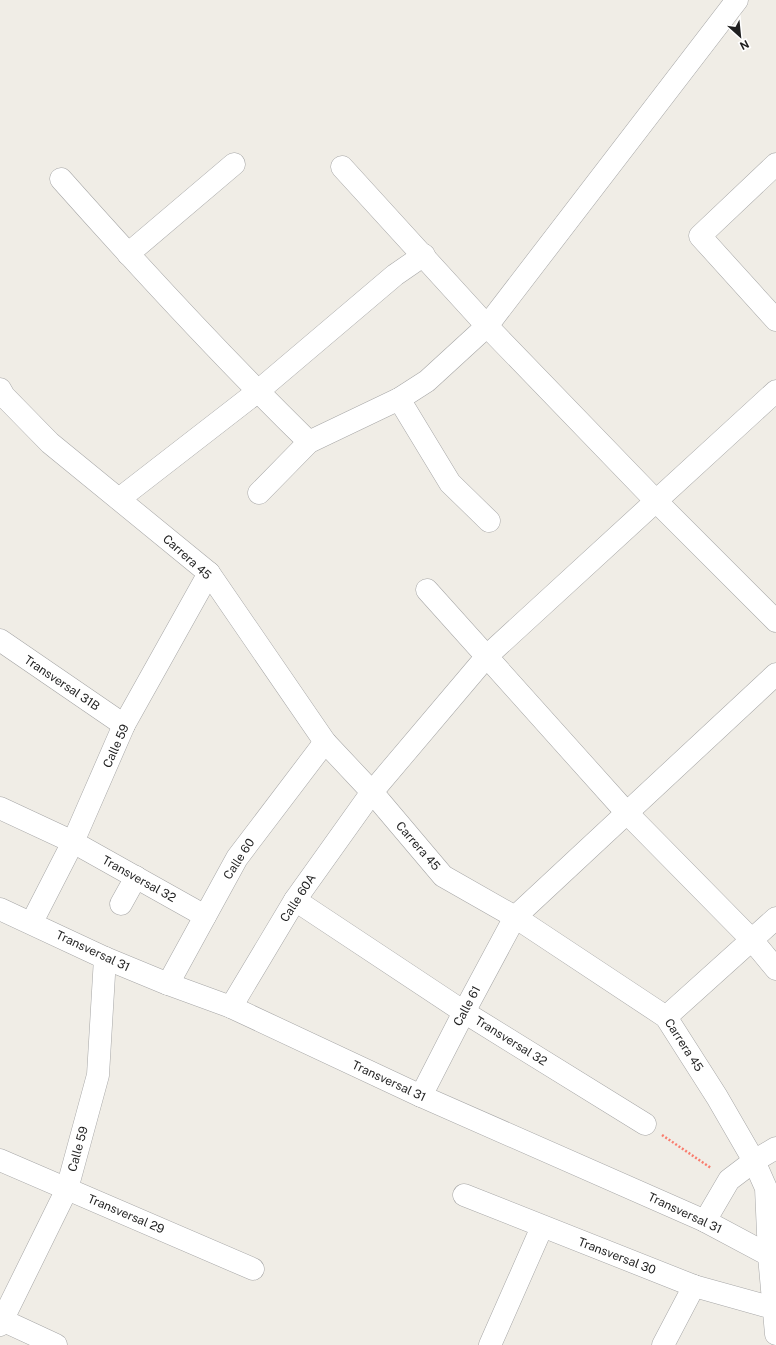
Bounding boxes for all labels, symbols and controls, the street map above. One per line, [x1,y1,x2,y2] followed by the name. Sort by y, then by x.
[720,16,760,56] north arrow
[738,38,751,52] text: N
[160,532,214,583] street label: Carrera 45
[22,653,102,713] street label: Transversal 31B
[100,722,132,770] street label: Calle 59
[393,819,443,873] street label: Carrera 45
[221,836,257,882] street label: Calle 60
[100,853,178,905] street label: Transversal 32
[277,871,319,925] street label: Calle 60A
[54,928,132,974] street label: Transversal 31
[451,983,483,1029] street label: Calle 61
[472,1013,550,1069] street label: Transversal 32
[662,1016,706,1074] street label: Carrera 45
[350,1058,428,1104] street label: Transversal 31
[65,1125,91,1173] street label: Calle 59
[646,1190,724,1236] street label: Transversal 31
[85,1192,167,1236] street label: Transversal 29
[576,1235,658,1277] street label: Transversal 30

